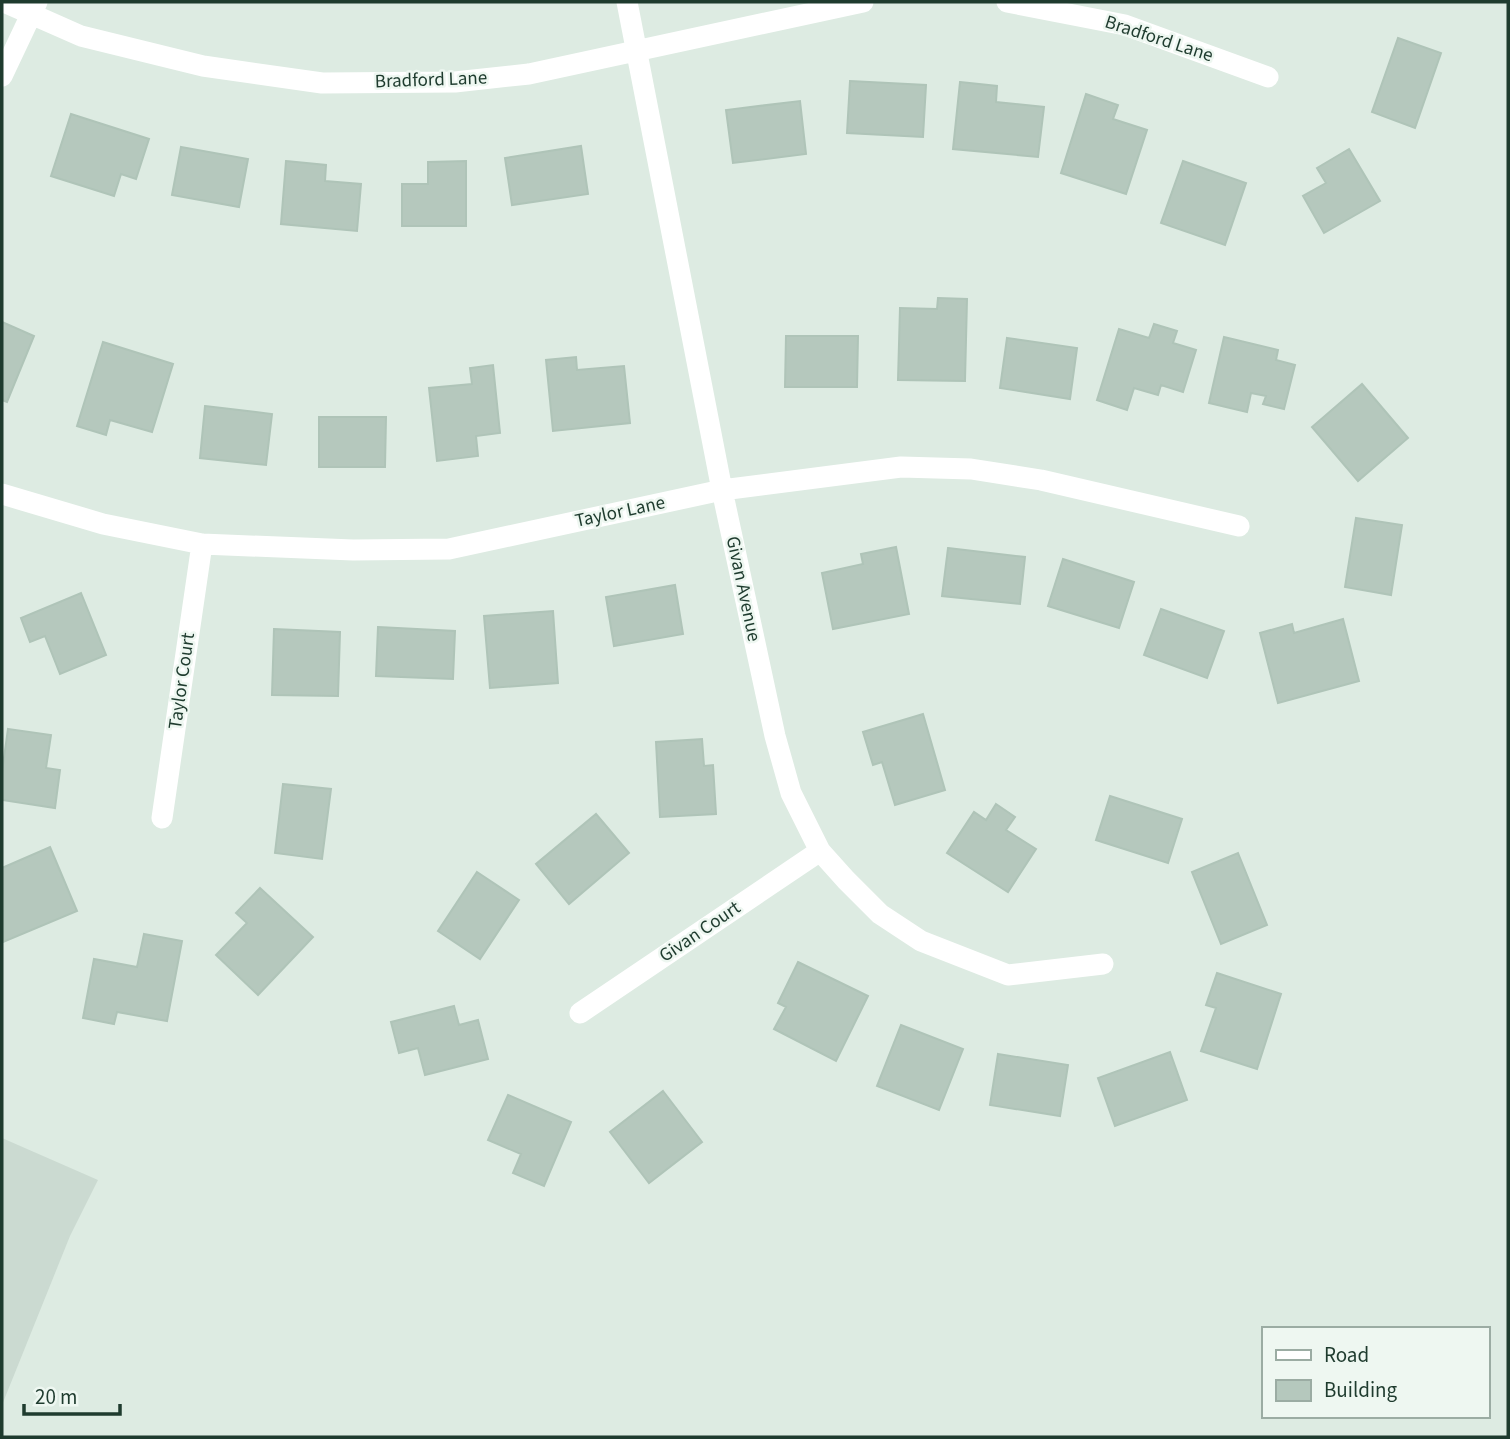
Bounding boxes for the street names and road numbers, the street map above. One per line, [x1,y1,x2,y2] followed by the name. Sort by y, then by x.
[1101,9,1217,69] street label: Bradford Lane
[374,65,488,95] street label: Bradford Lane
[572,489,668,535] street label: Taylor Lane
[719,534,767,644] street label: Givan Avenue
[162,630,202,731] street label: Taylor Court
[654,894,747,969] street label: Givan Court

